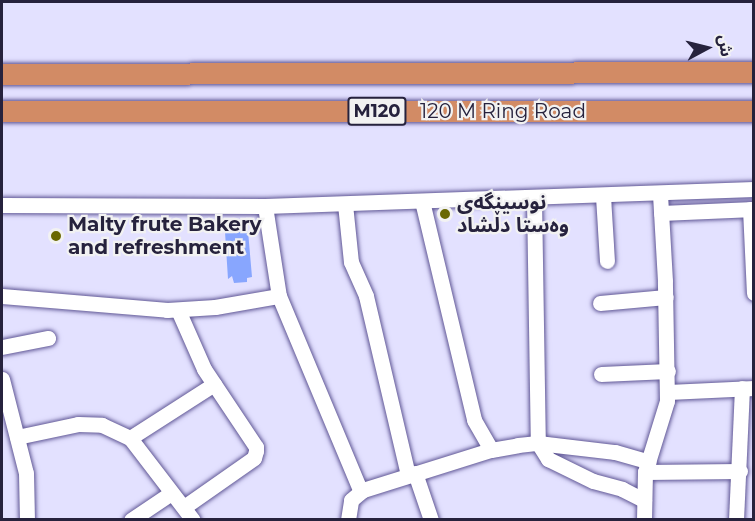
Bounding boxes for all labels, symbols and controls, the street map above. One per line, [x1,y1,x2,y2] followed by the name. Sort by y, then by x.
[677,18,737,78] north arrow
[715,34,736,58] text: ش
[347,96,407,126] road number: M120
[420,99,586,123] street label: 120 M Ring Road
[457,190,569,237] place label: نوسینگەی وەستا دڵشاد
[438,207,452,221] marker: نوسینگەی وەستا دڵشاد
[68,213,262,260] place label: Malty frute Bakery and refreshment
[49,229,63,243] marker: Malty frute Bakery and refreshment

